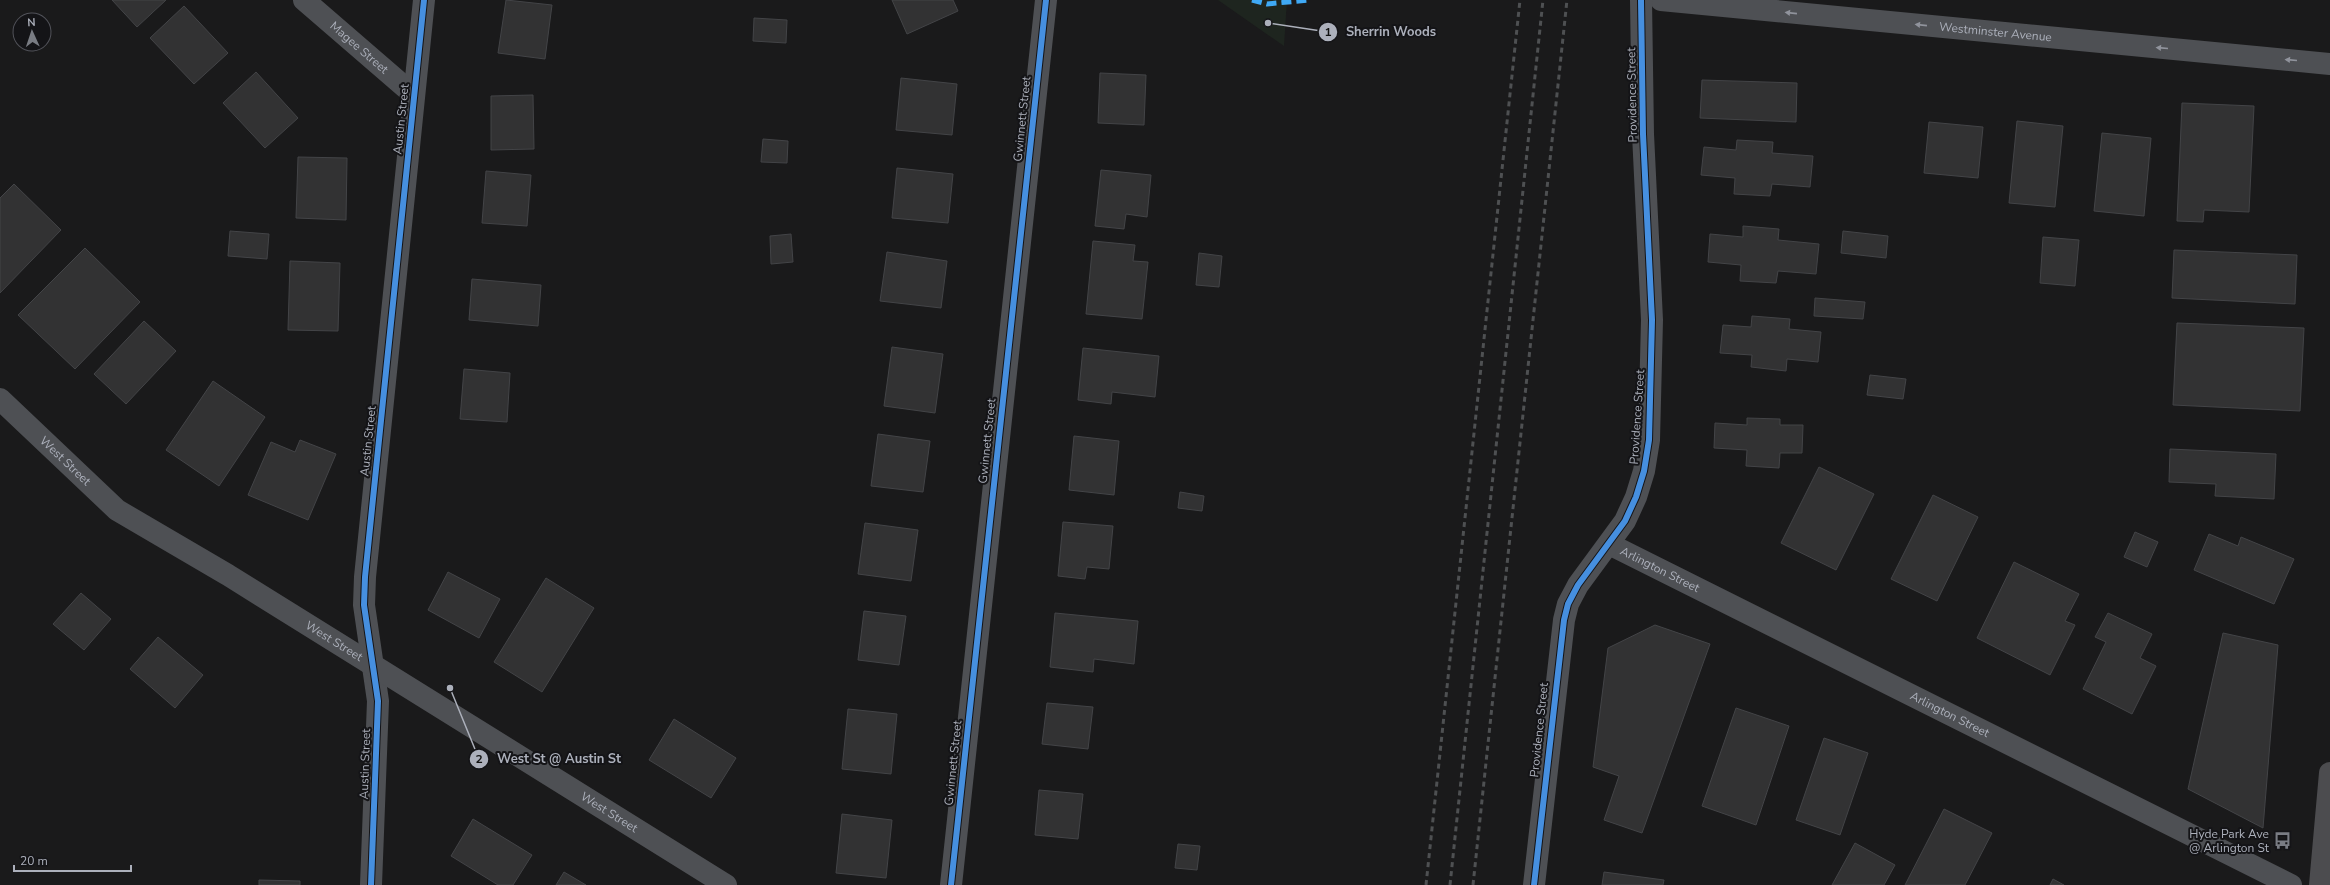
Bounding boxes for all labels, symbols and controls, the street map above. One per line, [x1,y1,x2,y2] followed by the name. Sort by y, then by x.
[1785,9,1797,16] one-way arrow
[12,12,52,52] north arrow
[27,15,36,30] text: N
[327,18,392,78] street label: Magee Street
[1318,19,1444,44] callout: Sherrin Woods
[1938,19,2053,45] street label: Westminster Avenue
[1915,22,1927,28] one-way arrow
[1346,23,1436,41] text: Sherrin Woods
[1324,24,1332,40] text: 1
[2156,45,2168,51] one-way arrow
[1623,47,1641,143] street label: Providence Street
[2285,57,2297,64] one-way arrow
[1010,75,1035,162] street label: Gwinnett Street
[389,82,413,155] street label: Austin Street
[1626,368,1648,465] street label: Providence Street
[975,397,1000,484] street label: Gwinnett Street
[356,404,380,477] street label: Austin Street
[36,433,95,490] street label: West Street
[1618,543,1703,596] street label: Arlington Street
[303,617,367,665] street label: West Street
[1526,681,1552,778] street label: Providence Street
[1907,688,1993,741] street label: Arlington Street
[941,719,966,806] street label: Gwinnett Street
[356,728,374,800] street label: Austin Street
[469,746,629,771] callout: West St @ Austin St
[497,750,622,768] text: West St @ Austin St
[475,751,483,767] text: 2
[578,788,642,837] street label: West Street
[2189,826,2270,856] place label: Hyde Park Ave @ Arlington St
[2272,831,2292,851] bus stop icon: Hyde Park Ave @ Arlington St
[14,847,131,873] scale bar
[20,853,48,869] text: 20 m

